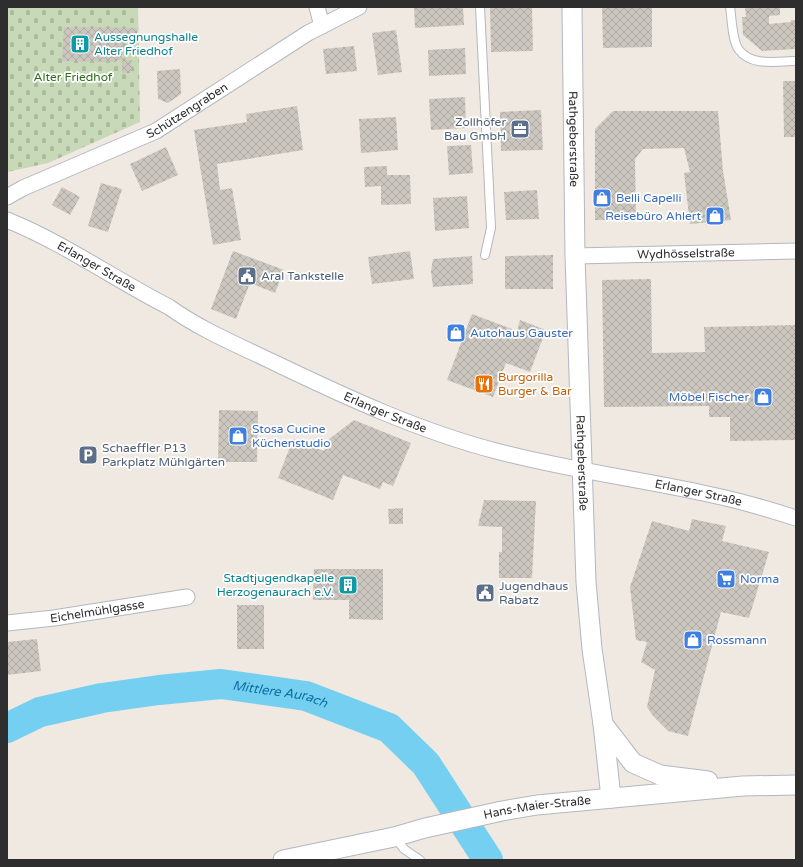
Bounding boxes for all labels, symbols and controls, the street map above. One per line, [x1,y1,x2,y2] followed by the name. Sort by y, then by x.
[94,30,198,58] place label: Aussegnungshalle Alter Friedhof
[69,33,91,55] building icon: Aussegnungshalle Alter Friedhof
[34,70,113,84] park label: Alter Friedhof
[144,80,230,141] street label: Schützengraben
[566,91,581,187] street label: Rathgeberstraße
[444,115,506,143] place label: Zollhöfer Bau GmbH
[509,118,531,140] office icon: Zollhöfer Bau GmbH
[591,187,613,209] shop icon: Belli Capelli
[616,191,682,205] place label: Belli Capelli
[704,205,726,227] shop icon: Reisebüro Ahlert
[605,209,701,223] place label: Reisebüro Ahlert
[55,238,139,295] street label: Erlanger Straße
[637,245,735,262] street label: Wydhösselstraße
[236,265,258,287] public building icon: Aral Tankstelle
[261,269,344,283] place label: Aral Tankstelle
[445,322,467,344] shop icon: Autohaus Gauster
[470,326,573,340] place label: Autohaus Gauster
[498,370,572,398] place label: Burgorilla Burger & Bar
[473,373,495,395] restaurant icon: Burgorilla Burger & Bar
[752,386,774,408] shop icon: Möbel Fischer
[342,389,429,436] street label: Erlanger Straße
[669,390,749,404] place label: Möbel Fischer
[573,415,591,511] street label: Rathgeberstraße
[252,422,331,450] place label: Stosa Cucine Küchenstudio
[227,425,249,447] shop icon: Stosa Cucine Küchenstudio
[102,441,225,469] place label: Schaeffler P13 Parkplatz Mühlgärten
[77,444,99,466] parking icon: Schaeffler P13 Parkplatz Mühlgärten
[654,477,744,509] street label: Erlanger Straße
[715,568,737,590] supermarket icon: Norma
[217,571,334,599] place label: Stadtjugendkapelle Herzogenaurach e.V.
[740,572,779,586] place label: Norma
[337,574,359,596] building icon: Stadtjugendkapelle Herzogenaurach e.V.
[499,579,568,607] place label: Jugendhaus Rabatz
[474,582,496,604] public building icon: Jugendhaus Rabatz
[49,597,146,625] street label: Eichelmühlgasse
[682,629,704,651] shop icon: Rossmann
[707,633,767,647] place label: Rossmann
[231,678,331,712] water label: Mittlere Aurach
[482,793,592,822] street label: Hans-Maier-Straße

